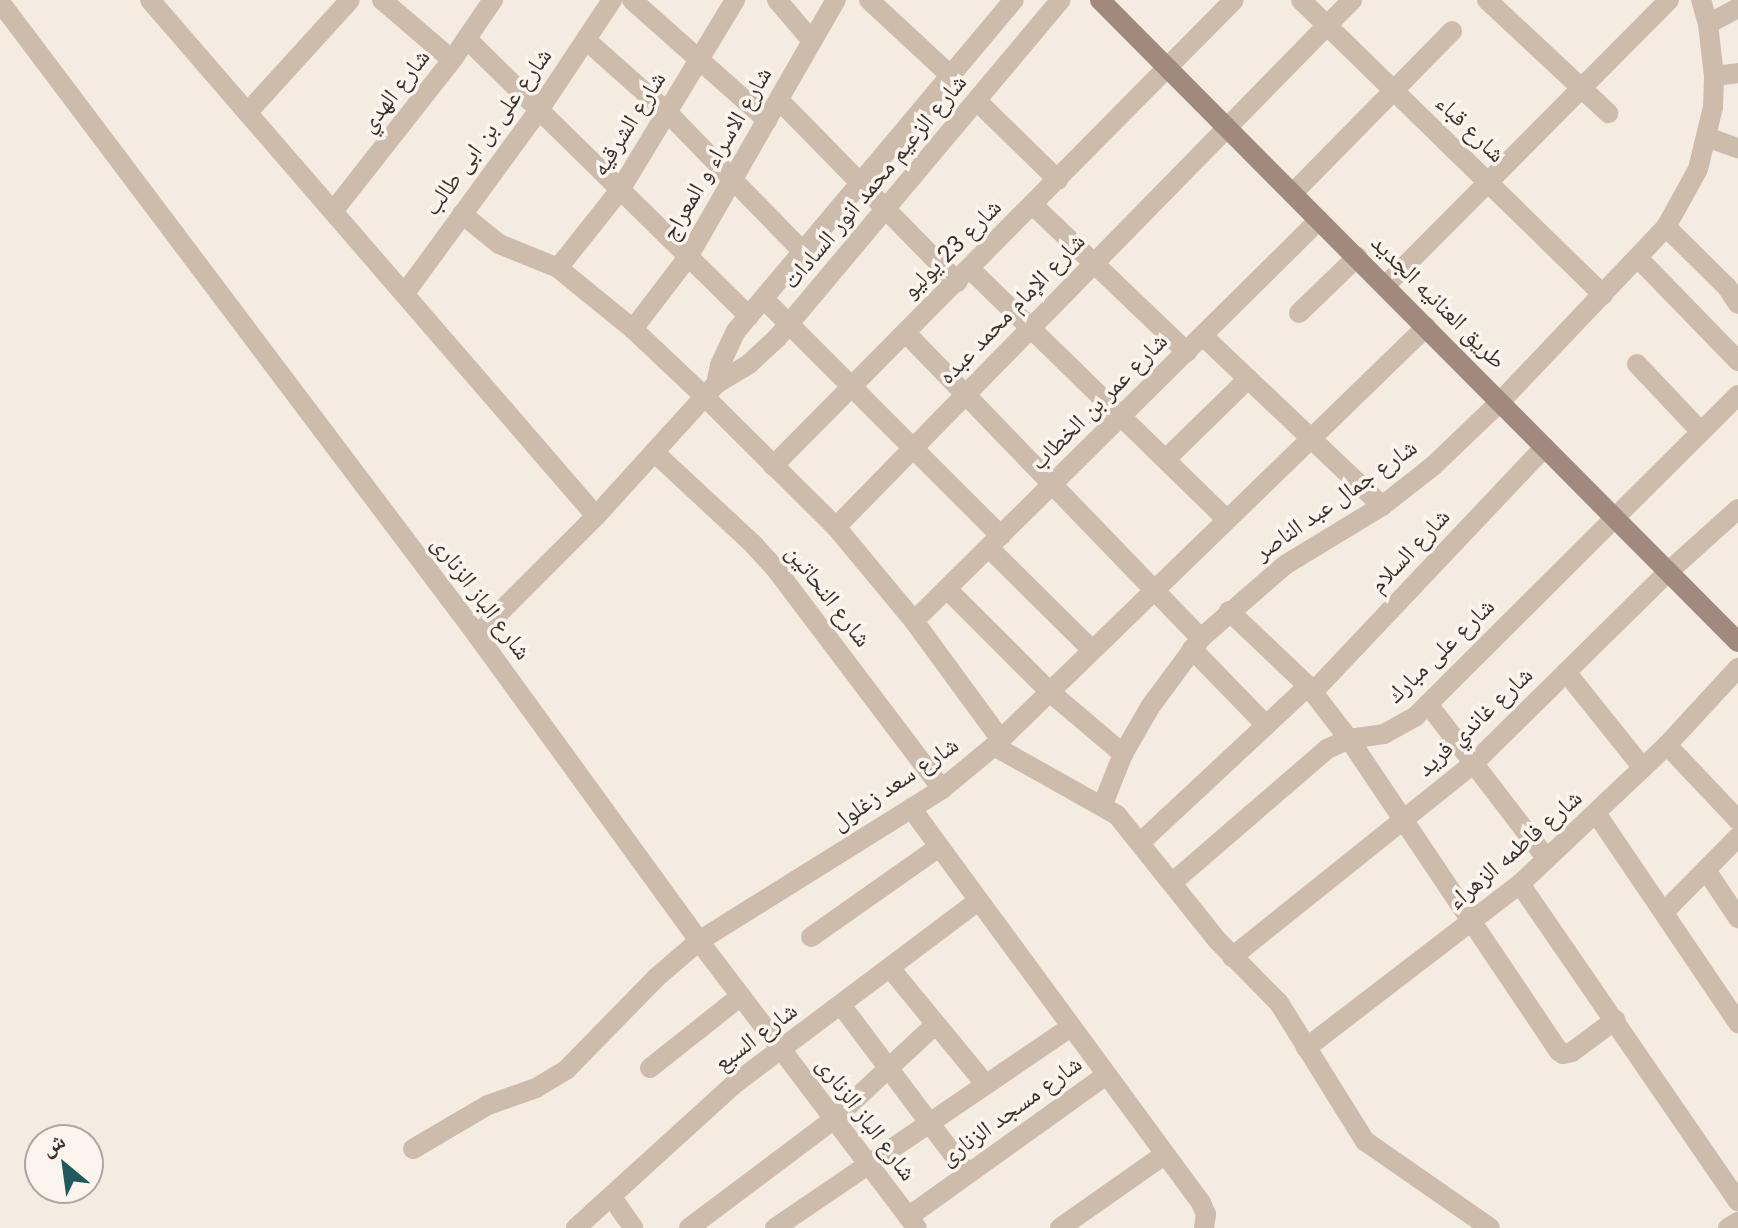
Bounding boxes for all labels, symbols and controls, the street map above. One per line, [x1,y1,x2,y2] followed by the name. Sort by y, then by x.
[418,43,558,221] street label: شارع على بن ابى طالب
[354,44,436,138] street label: شارع الهدي
[656,62,778,246] street label: شارع الاسراء و المعراج
[586,67,672,181] street label: شارع الشرقيه
[777,69,973,295] street label: شارع الزعيم محمد انور السادات
[1429,89,1511,169] street label: شارع قباء
[896,193,1008,305] street label: شارع 23 يوليو
[933,227,1091,391] street label: شارع الإمام محمد عبده
[1365,229,1511,375] street label: طريق العنانيه الجديد
[1024,327,1174,477] street label: شارع عمر بن الخطاب
[1249,433,1423,567] street label: شارع جمال عبد الناصر
[1364,503,1456,599] street label: شارع السلام
[425,530,537,666] street label: شارع الباز الزنارى
[779,539,877,653] street label: شارع النحاتين
[1381,592,1501,710] street label: شارع على مبارك
[1411,661,1539,783] street label: شارع غاندي فريد
[826,731,964,837] street label: شارع سعد زغلول
[1442,784,1588,916] street label: شارع فاطمه الزهراء
[709,996,803,1078] street label: شارع السبع
[934,1050,1088,1172] street label: شارع مسجد الزنارى
[810,1051,922,1187] street label: شارع الباز الزنارى
[24,1124,104,1204] north arrow
[37,1128,69,1161] text: ش

